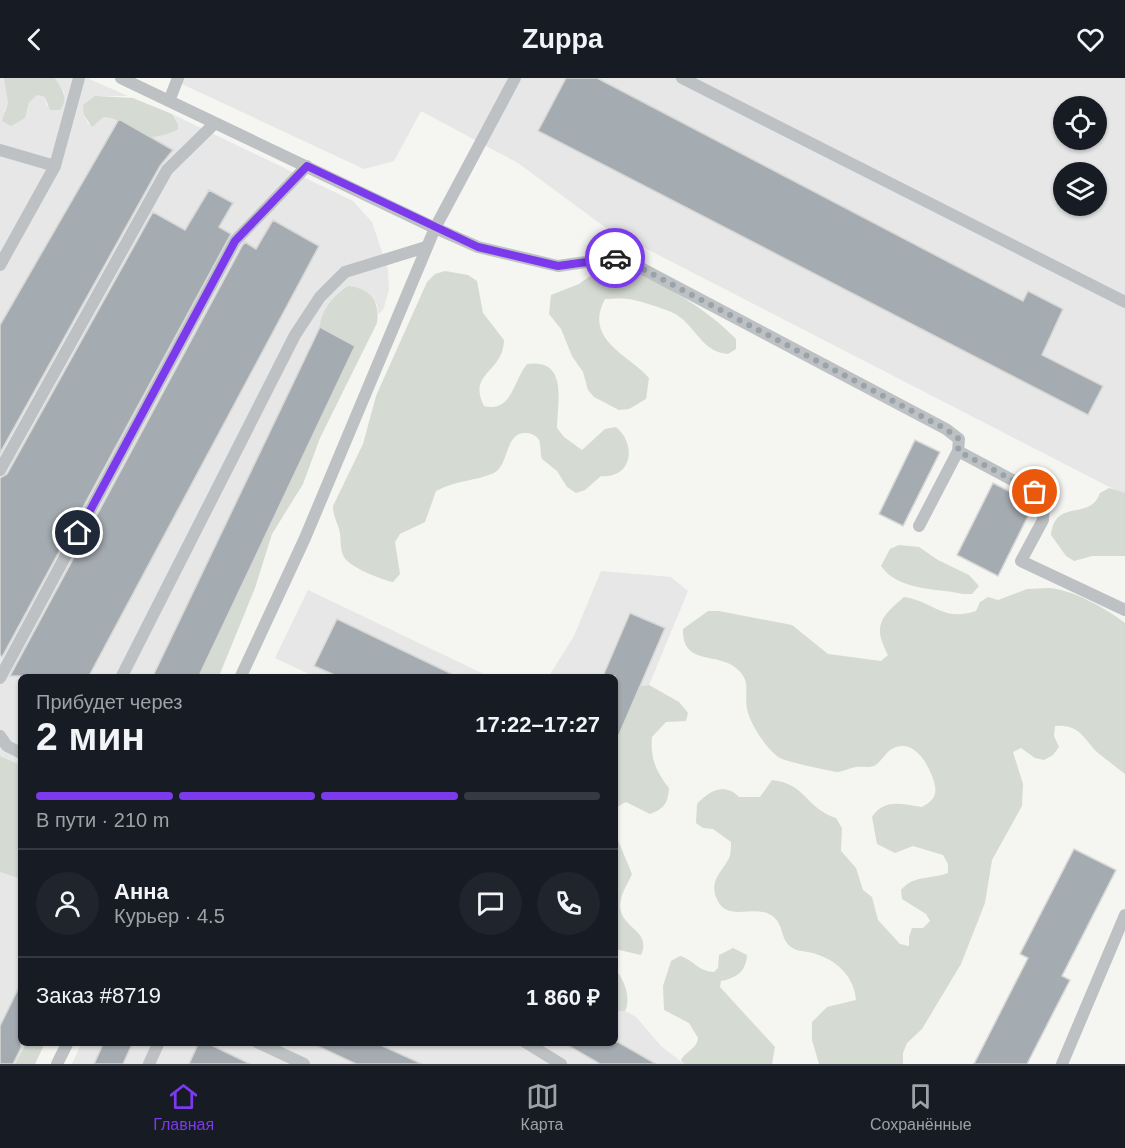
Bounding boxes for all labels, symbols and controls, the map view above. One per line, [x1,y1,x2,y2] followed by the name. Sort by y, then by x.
[18,23,51,56] icon: back
[1074,23,1107,56] icon: heart
[522,24,603,54] text: Zuppa
[1053,96,1107,216] map controls
[1053,96,1107,150] button: locate
[1053,162,1107,216] button: layers
[585,228,645,288] courier
[599,242,632,275] icon: car
[1009,466,1060,517] pin
[1018,475,1051,508] icon: bag
[52,507,103,558] pin
[61,516,94,549] icon: home
[36,691,182,713] text: Прибудет через
[475,712,600,737] text: 17:22–17:27
[36,715,145,758] text: 2 мин
[36,809,169,831] text: В пути · 210 m
[36,872,99,935] button: person
[459,872,522,935] button: chat
[537,872,600,935] button: phone
[114,879,169,904] text: Анна
[114,905,225,927] text: Курьер · 4.5
[36,983,161,1008] text: Заказ #8719
[526,985,600,1010] text: 1 860 ₽
[153,1080,214,1134] tab: Главная
[521,1080,563,1134] tab: Карта
[870,1080,972,1134] tab: Сохранённые

